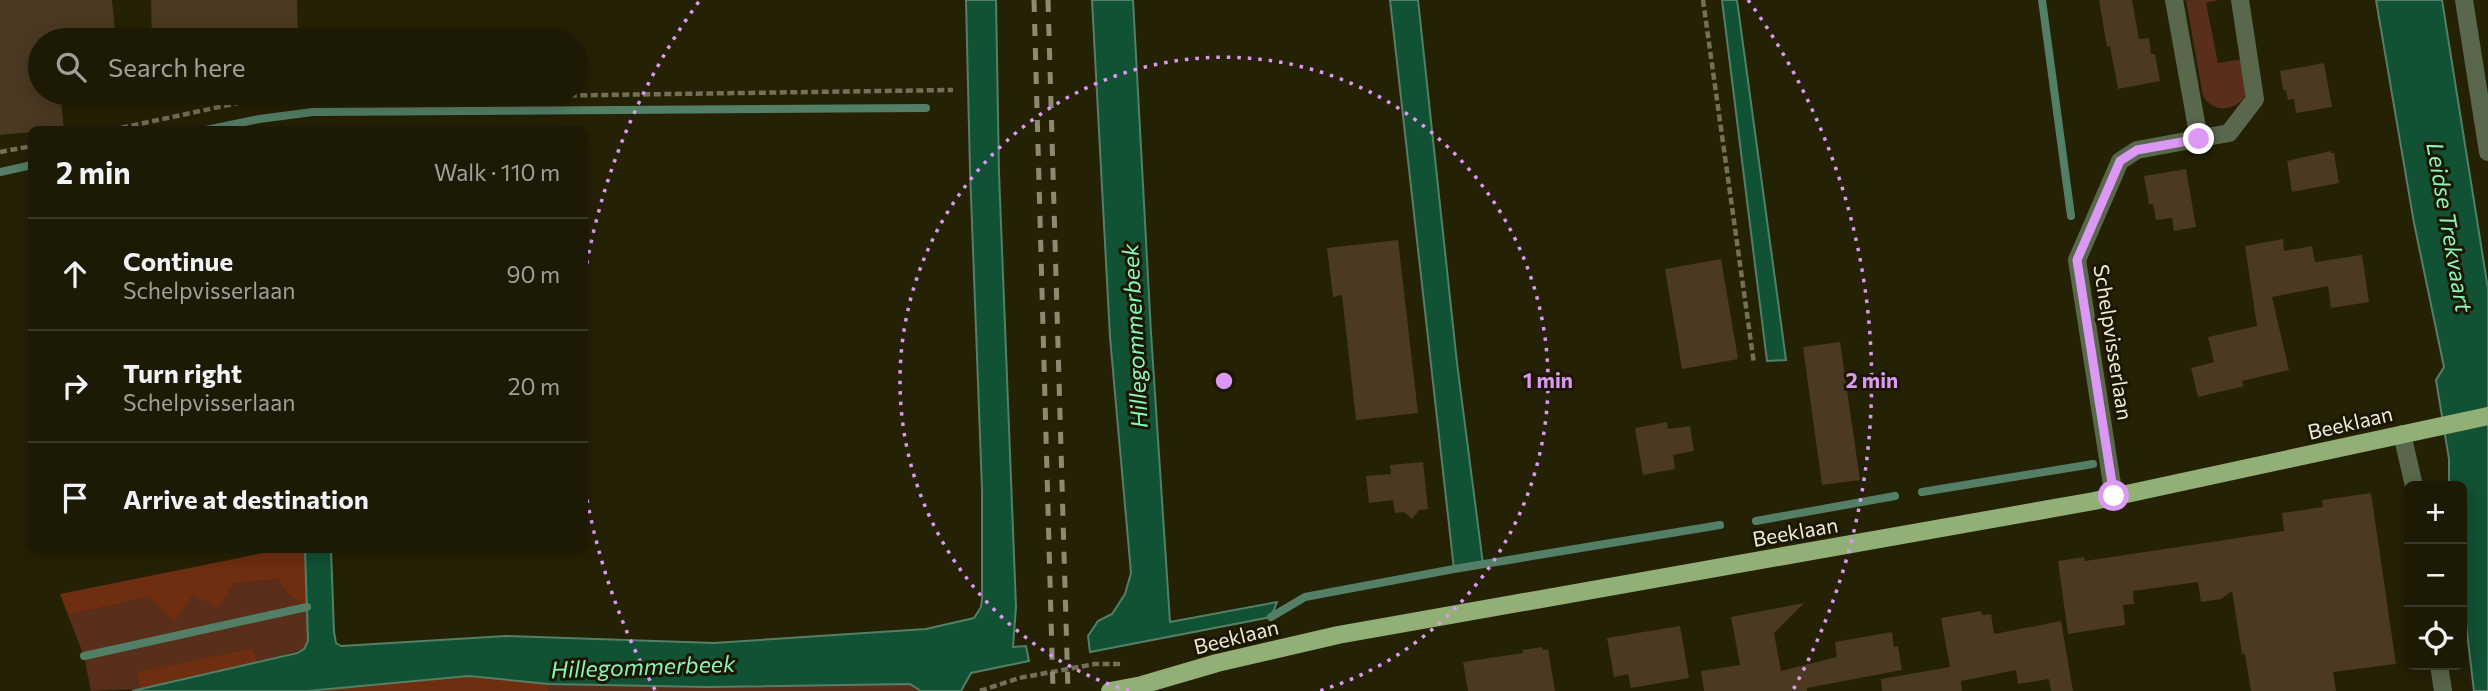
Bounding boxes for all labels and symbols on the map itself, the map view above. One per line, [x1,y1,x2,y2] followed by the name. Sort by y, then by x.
[2183,123,2214,154] route end
[2421,140,2479,315] water label: Leidse Trekvaart
[1115,242,1153,429] water label: Hillegommerbeek
[2089,262,2139,422] street label: Schelpvisserlaan
[1523,367,1573,392] text: 1 min
[1846,367,1898,392] text: 2 min
[1212,369,1236,393] centre of rings
[2305,400,2395,444] street label: Beeklaan
[2098,480,2129,511] route start
[1750,511,1840,551] street label: Beeklaan
[1191,613,1281,659] street label: Beeklaan
[550,649,736,683] water label: Hillegommerbeek

